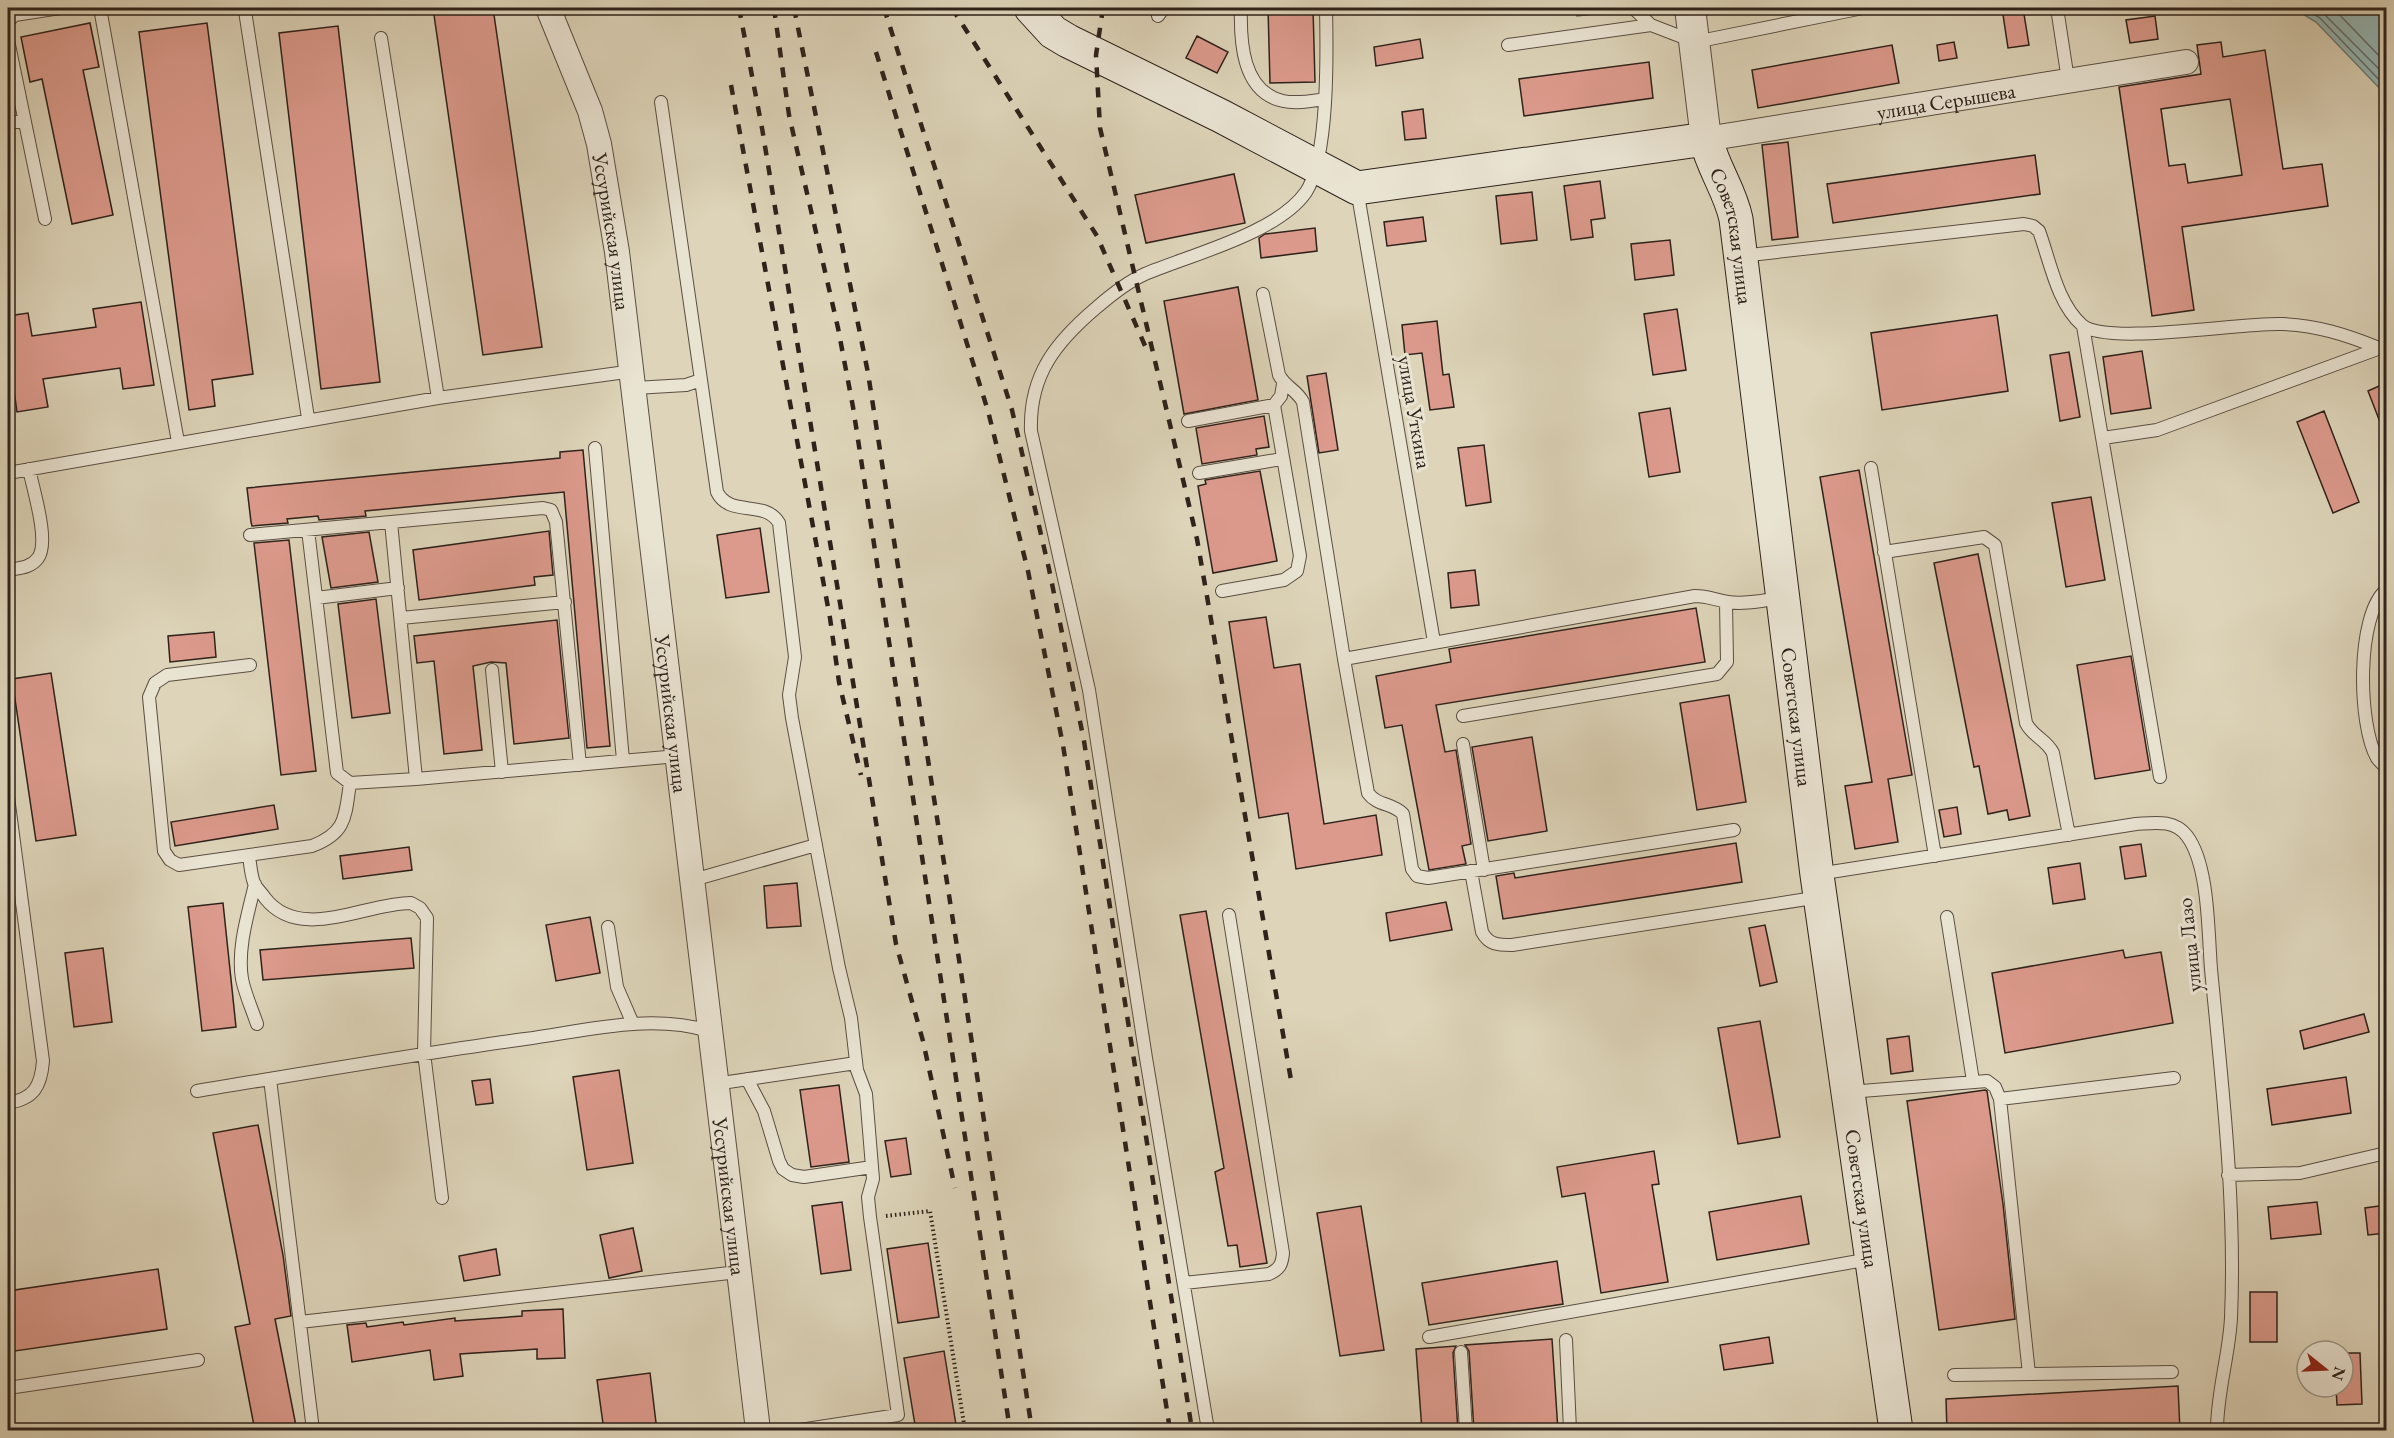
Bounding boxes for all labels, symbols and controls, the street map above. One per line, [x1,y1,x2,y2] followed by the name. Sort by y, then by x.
[1875,76,2018,125] street label: улица Серышева
[587,150,637,312] street label: Уссурийская улица
[1704,163,1760,306] street label: Советская улица
[1392,353,1438,471] street label: улица Уткина
[649,632,695,795] street label: Уссурийская улица
[1775,646,1820,789] street label: Советская улица
[2171,896,2207,994] street label: улица Лазо
[707,1115,753,1277] street label: Уссурийская улица
[1840,1127,1886,1270] street label: Советская улица
[2295,1339,2355,1399] north arrow
[2327,1364,2351,1383] text: N

